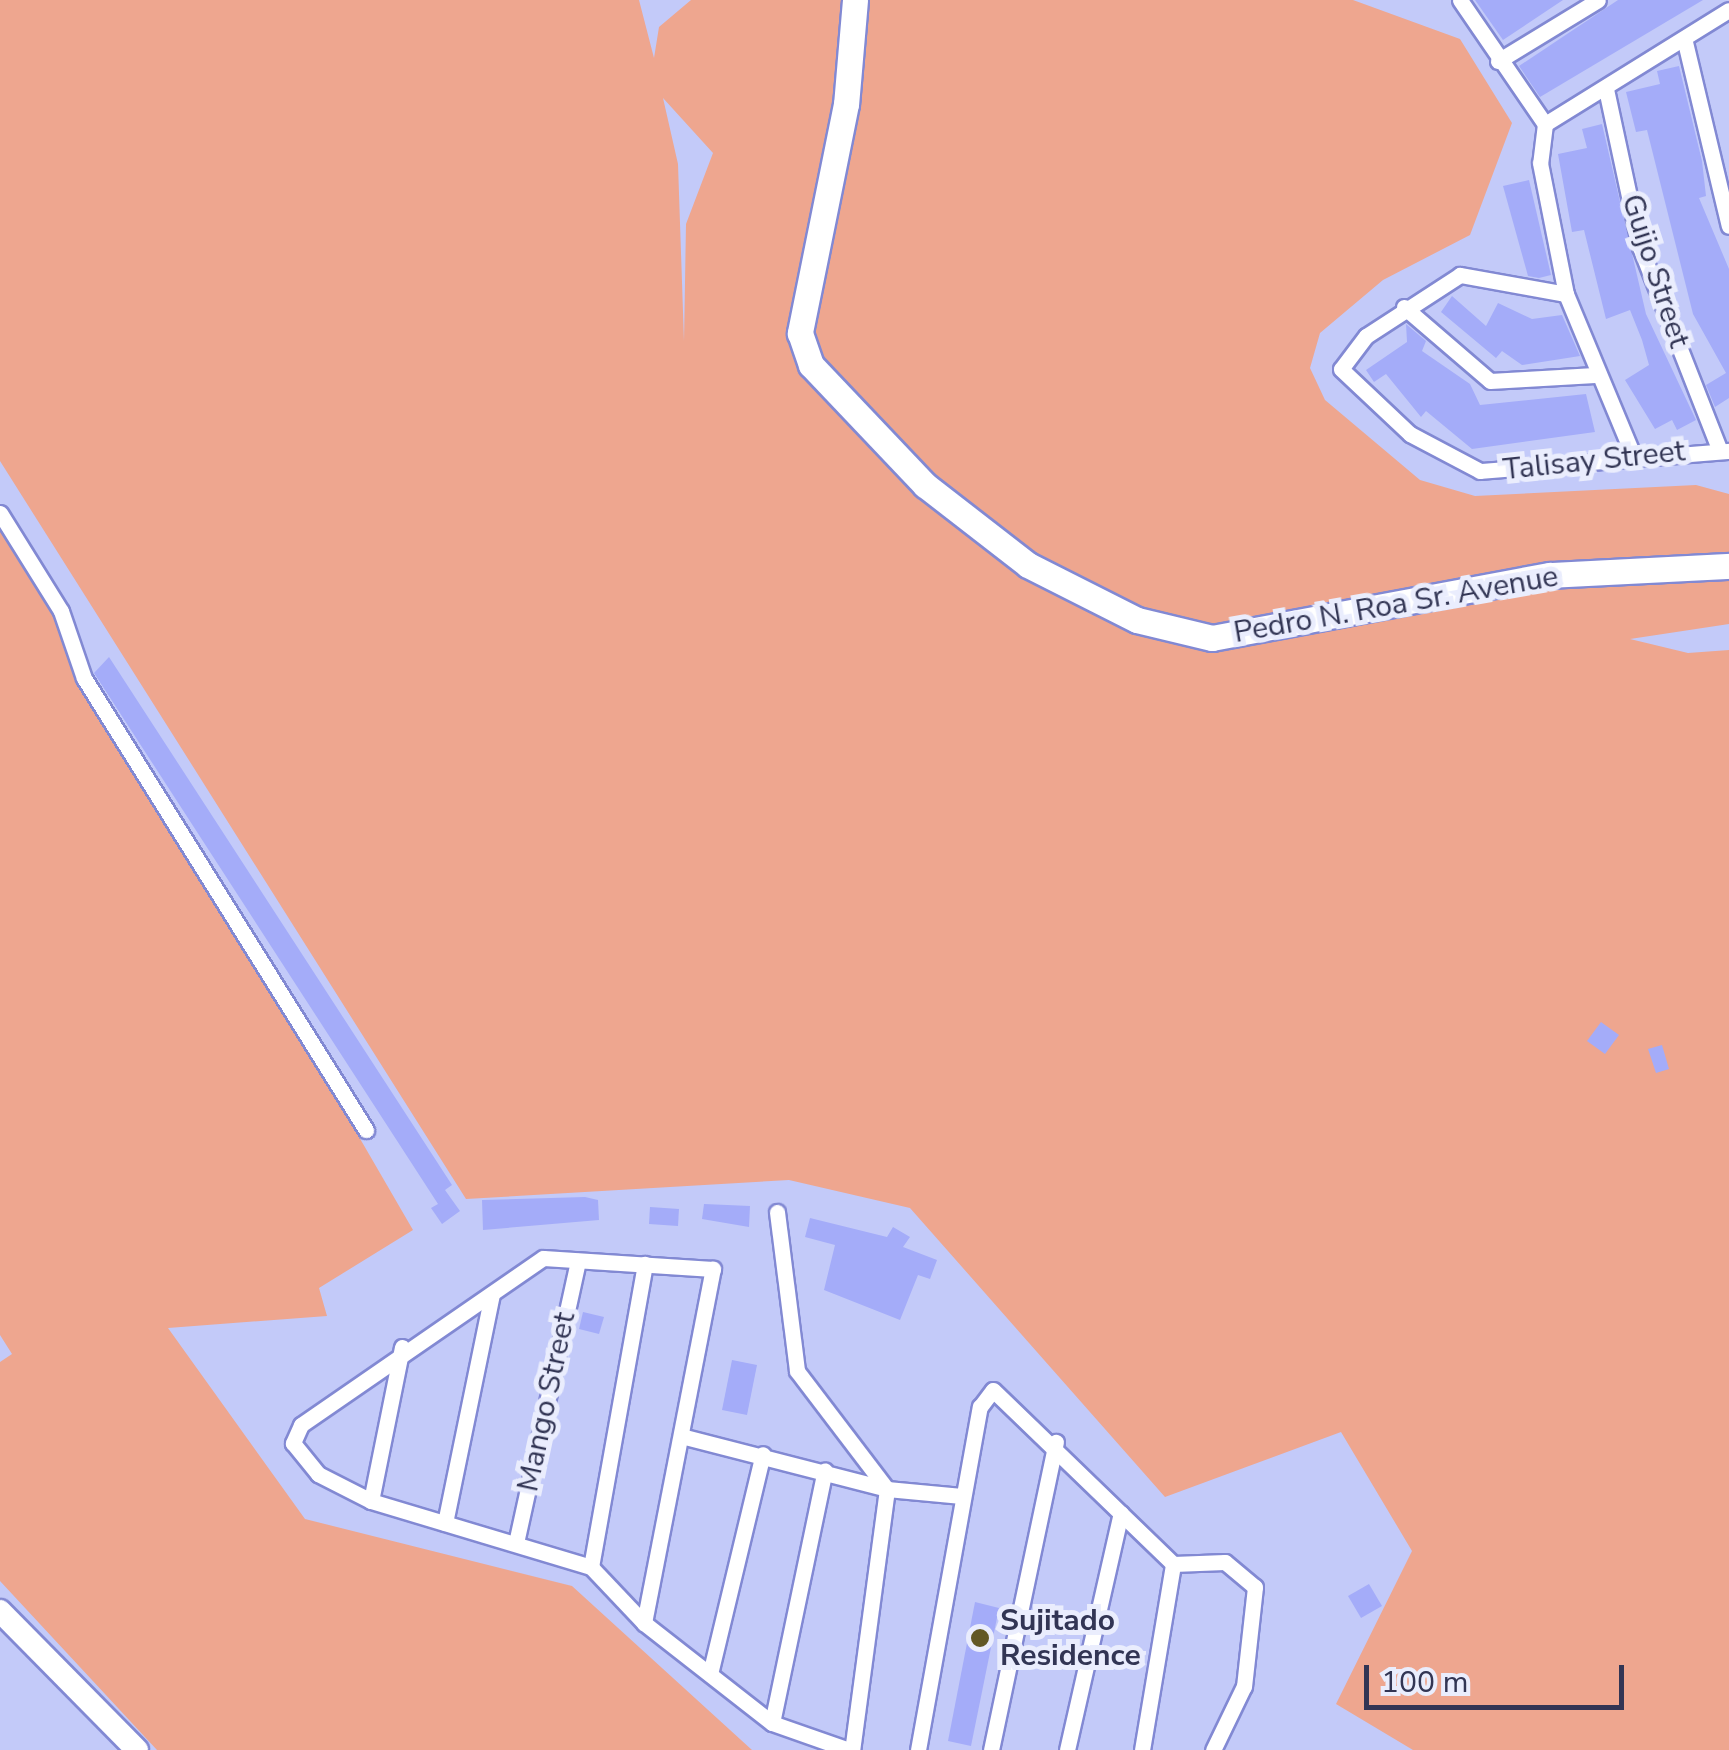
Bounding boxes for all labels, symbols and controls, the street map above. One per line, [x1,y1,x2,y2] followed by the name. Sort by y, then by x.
[1613,190,1697,352] street label: Guijo Street
[1501,434,1687,488] street label: Talisay Street
[1231,559,1561,651] street label: Pedro N. Roa Sr. Avenue
[510,1309,584,1495] street label: Mango Street
[1000,1603,1141,1674] place label: Sujitado Residence
[969,1627,991,1649] marker: Sujitado Residence
[1369,1645,1629,1707] scale bar
[1381,1662,1468,1703] text: 100 m

